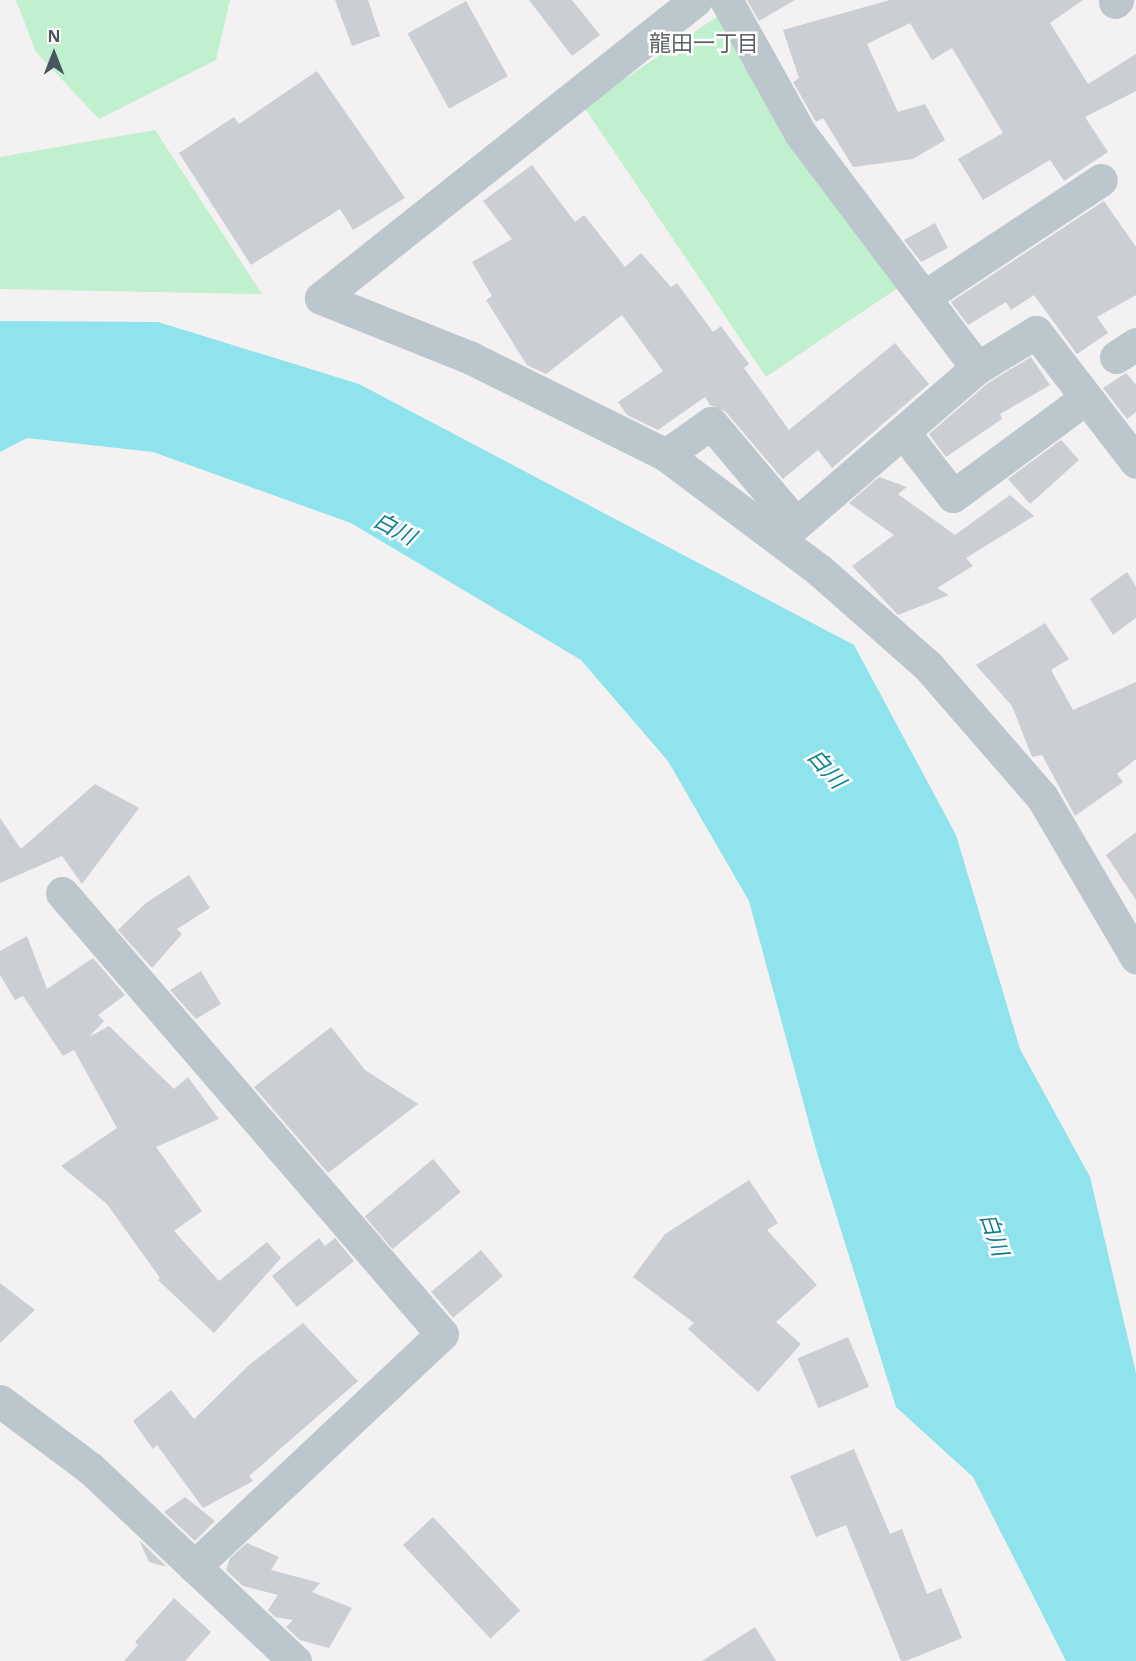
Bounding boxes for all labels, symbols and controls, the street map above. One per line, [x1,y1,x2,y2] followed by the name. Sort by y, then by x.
[24,24,84,84] north arrow
[47,25,61,47] text: N
[649,30,759,56] district label: 龍田一丁目
[369,506,421,550] water label: 白川
[803,743,851,793] water label: 白川
[975,1209,1015,1259] water label: 白川

